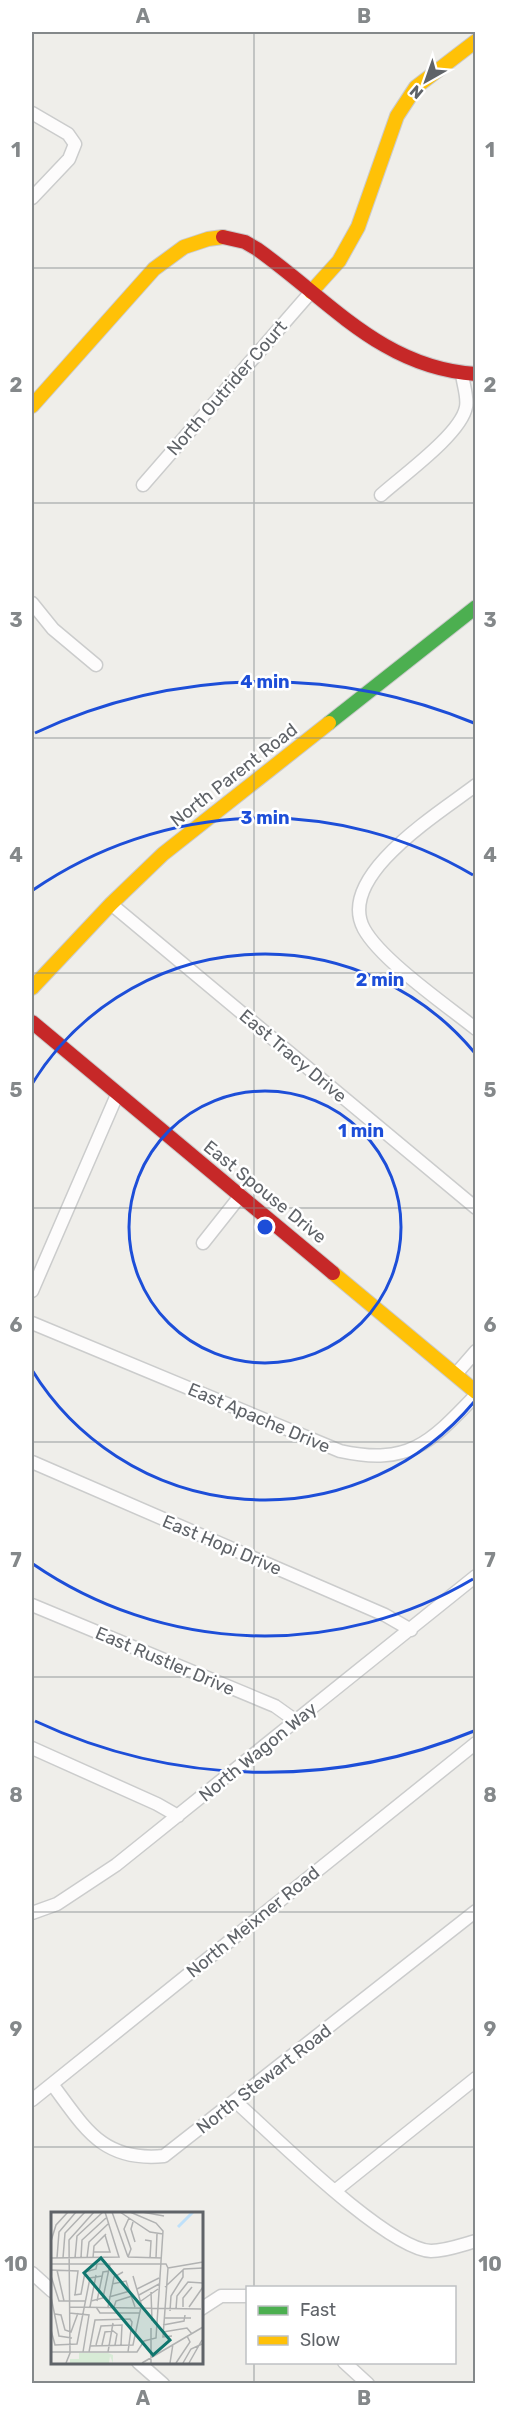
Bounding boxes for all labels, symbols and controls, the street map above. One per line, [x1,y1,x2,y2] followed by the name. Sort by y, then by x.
[136,4,151,28] text: A
[357,4,371,28] text: B
[396,51,456,111] north arrow
[406,81,427,103] text: N
[11,138,21,162] text: 1
[485,138,495,162] text: 1
[162,316,292,460] street label: North Outrider Court
[10,373,23,397] text: 2
[484,373,497,397] text: 2
[9,608,23,632] text: 3
[483,608,497,632] text: 3
[240,671,290,693] text: 4 min
[166,719,302,831] street label: North Parent Road
[241,807,289,829] text: 3 min
[9,843,23,867] text: 4
[483,843,497,867] text: 4
[356,969,404,991] text: 2 min
[235,1005,351,1107] street label: East Tracy Drive
[10,1078,23,1102] text: 5
[484,1078,497,1102] text: 5
[338,1120,384,1142] text: 1 min
[199,1136,331,1248] street label: East Spouse Drive
[255,1217,275,1237] centre of rings
[9,1313,23,1337] text: 6
[483,1313,497,1337] text: 6
[185,1378,333,1458] street label: East Apache Drive
[159,1510,285,1580] street label: East Hopi Drive
[10,1548,22,1572] text: 7
[484,1548,496,1572] text: 7
[92,1622,238,1700] street label: East Rustler Drive
[195,1698,322,1806] street label: North Wagon Way
[9,1783,23,1807] text: 8
[483,1783,497,1807] text: 8
[182,1862,324,1982] street label: North Meixner Road
[10,2017,23,2041] text: 9
[484,2017,497,2041] text: 9
[192,2019,336,2139] street label: North Stewart Road
[51,2212,202,2364] inset map
[4,2252,28,2276] text: 10
[478,2252,502,2276] text: 10
[246,2286,456,2364] legend
[300,2299,336,2321] text: Fast
[300,2329,340,2351] text: Slow
[136,2386,151,2410] text: A
[357,2386,371,2410] text: B

